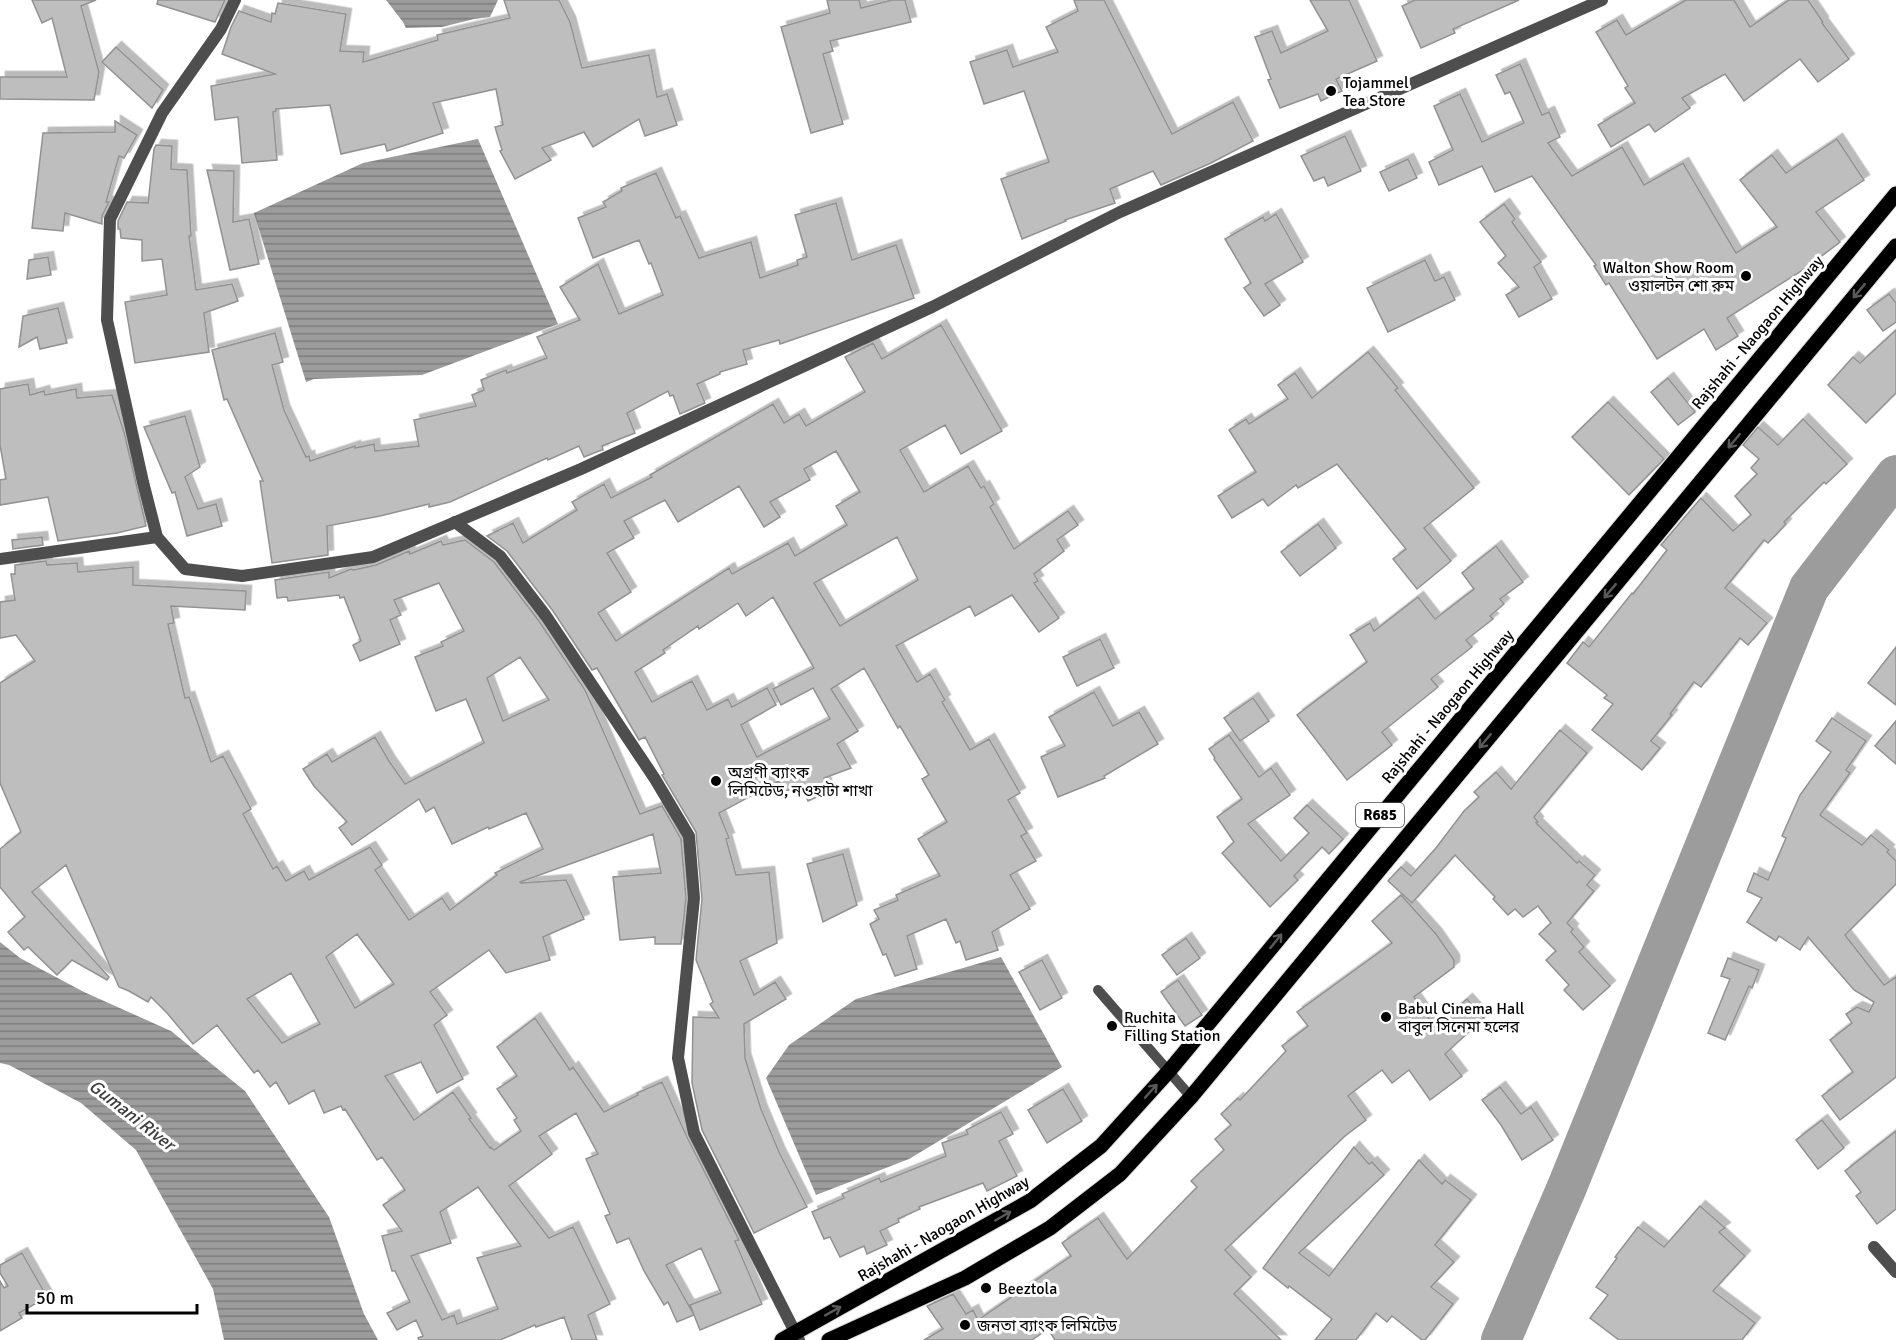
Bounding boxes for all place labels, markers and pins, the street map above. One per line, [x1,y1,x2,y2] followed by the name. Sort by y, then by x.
[1343,73,1409,111] place label: Tojammel Tea Store
[1324,84,1338,98] marker: Tojammel Tea Store
[1603,258,1734,296] place label: Walton Show Room ওয়ালটন শো রুম
[1739,269,1753,283] marker: Walton Show Room ওয়ালটন শো রুম
[727,763,873,801] place label: অগ্রণী ব্যাংক লিমিটেড, নওহাটা শাখা
[709,774,723,788] marker: অগ্রণী ব্যাংক লিমিটেড, নওহাটা শাখা
[1397,999,1525,1037] place label: Babul Cinema Hall বাবুল সিনেমা হলের
[1124,1008,1220,1046] place label: Ruchita Filling Station
[1379,1010,1393,1024] marker: Babul Cinema Hall বাবুল সিনেমা হলের
[1105,1019,1119,1033] marker: Ruchita Filling Station
[998,1279,1057,1299] place label: Beeztola
[979,1281,993,1295] marker: Beeztola
[976,1316,1118,1336] place label: জনতা ব্যাংক লিমিটেড
[958,1318,972,1332] marker: জনতা ব্যাংক লিমিটেড

